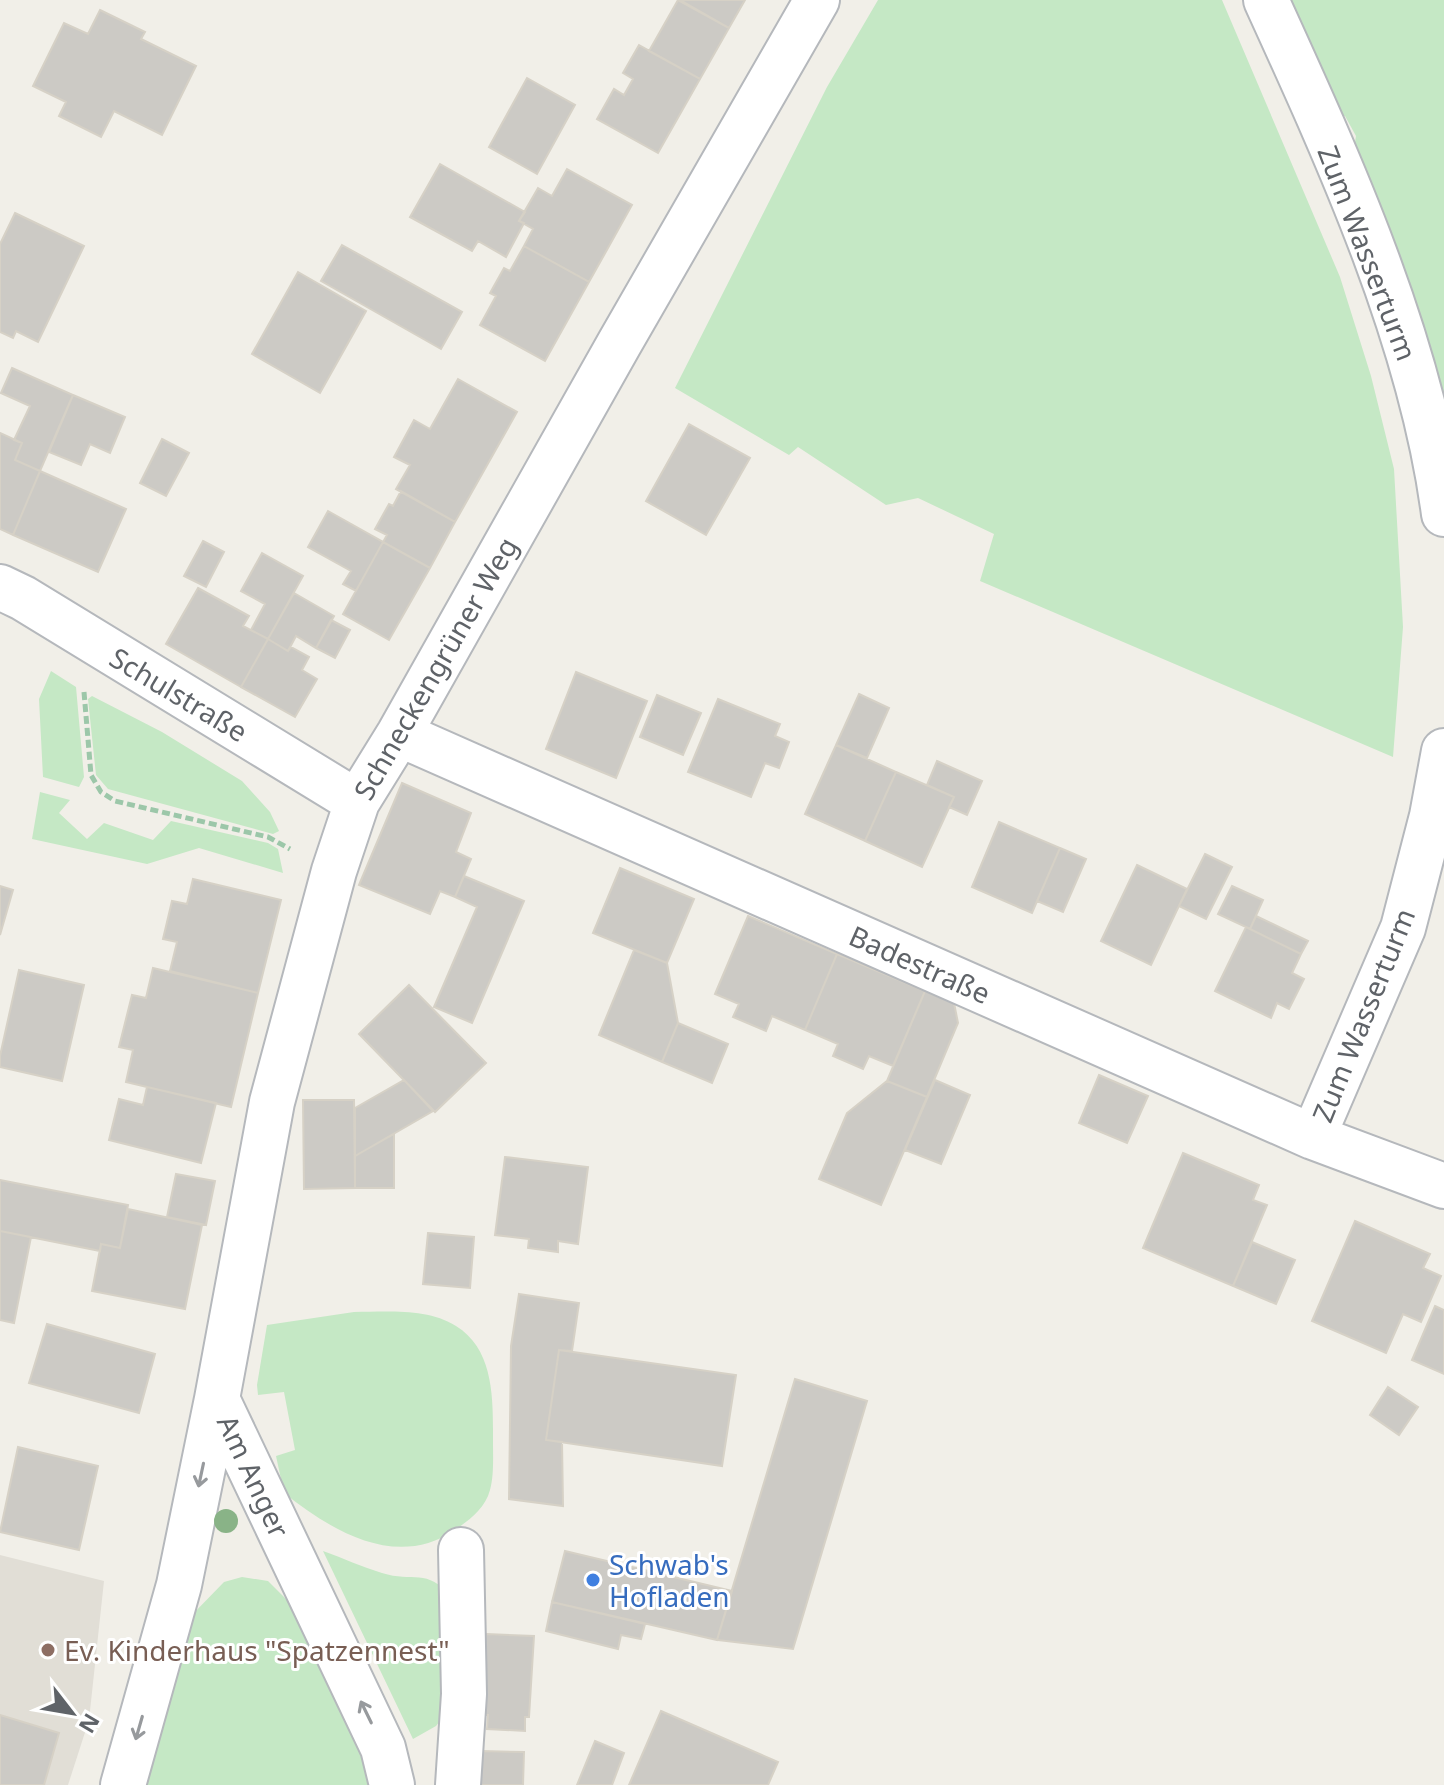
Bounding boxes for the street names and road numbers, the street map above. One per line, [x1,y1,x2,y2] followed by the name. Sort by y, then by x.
[1310,140,1426,366] street label: Zum Wasserturm
[344,530,526,806] street label: Schneckengrüner Weg
[103,638,255,750] street label: Schulstraße
[1303,903,1423,1127] street label: Zum Wasserturm
[843,916,997,1012] street label: Badestraße
[209,1409,299,1544] street label: Am Anger

